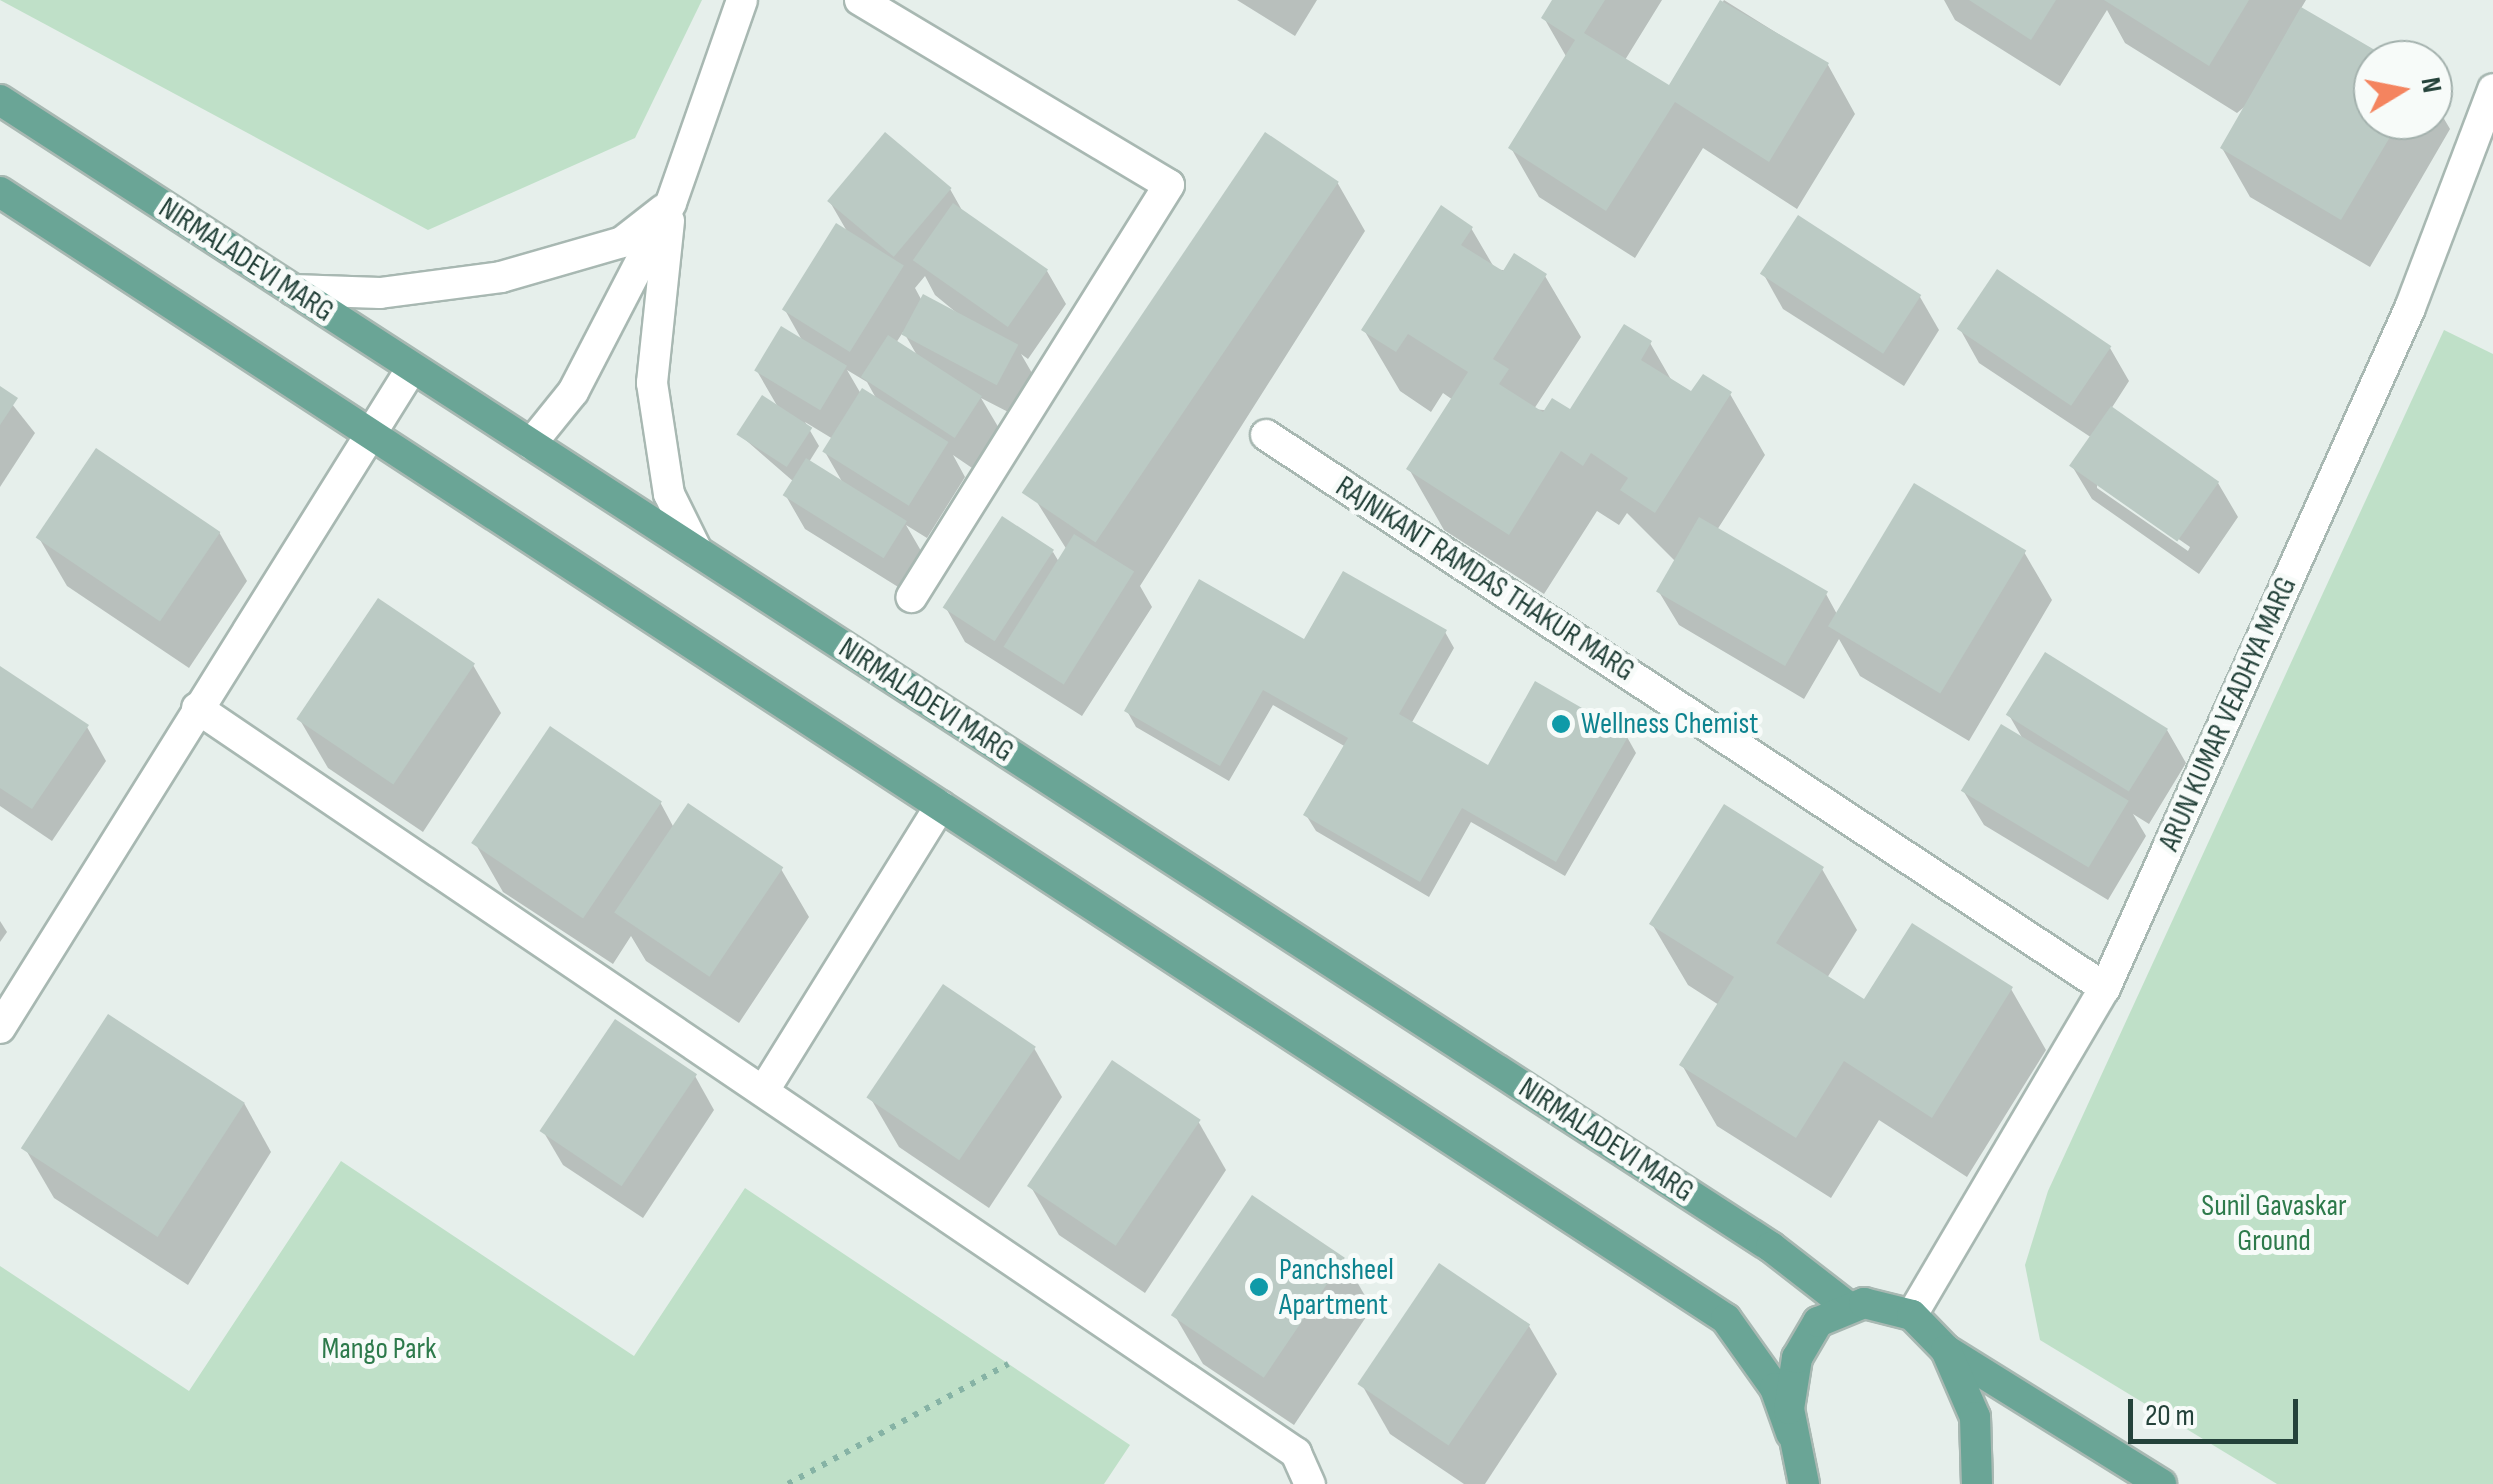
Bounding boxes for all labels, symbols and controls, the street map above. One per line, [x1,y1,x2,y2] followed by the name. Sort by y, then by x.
[2353,40,2453,140] north arrow
[2414,75,2449,95] text: N
[152,190,340,330] street label: NIRMALADEVI MARG
[1329,469,1641,689] street label: RAJNIKANT RAMDAS THAKUR MARG
[2151,572,2305,856] street label: ARUN KUMAR VEADHYA MARG
[832,630,1020,770] street label: NIRMALADEVI MARG
[1581,706,1758,742] place label: Wellness Chemist
[1550,713,1572,735] marker: Wellness Chemist
[1512,1070,1700,1210] street label: NIRMALADEVI MARG
[2201,1188,2347,1258] park label: Sunil Gavaskar Ground
[1279,1252,1394,1322] place label: Panchsheel Apartment
[1248,1276,1270,1298] marker: Panchsheel Apartment
[321,1331,437,1367] park label: Mango Park
[2133,1379,2303,1441] scale bar
[2145,1398,2195,1434] text: 20 m

